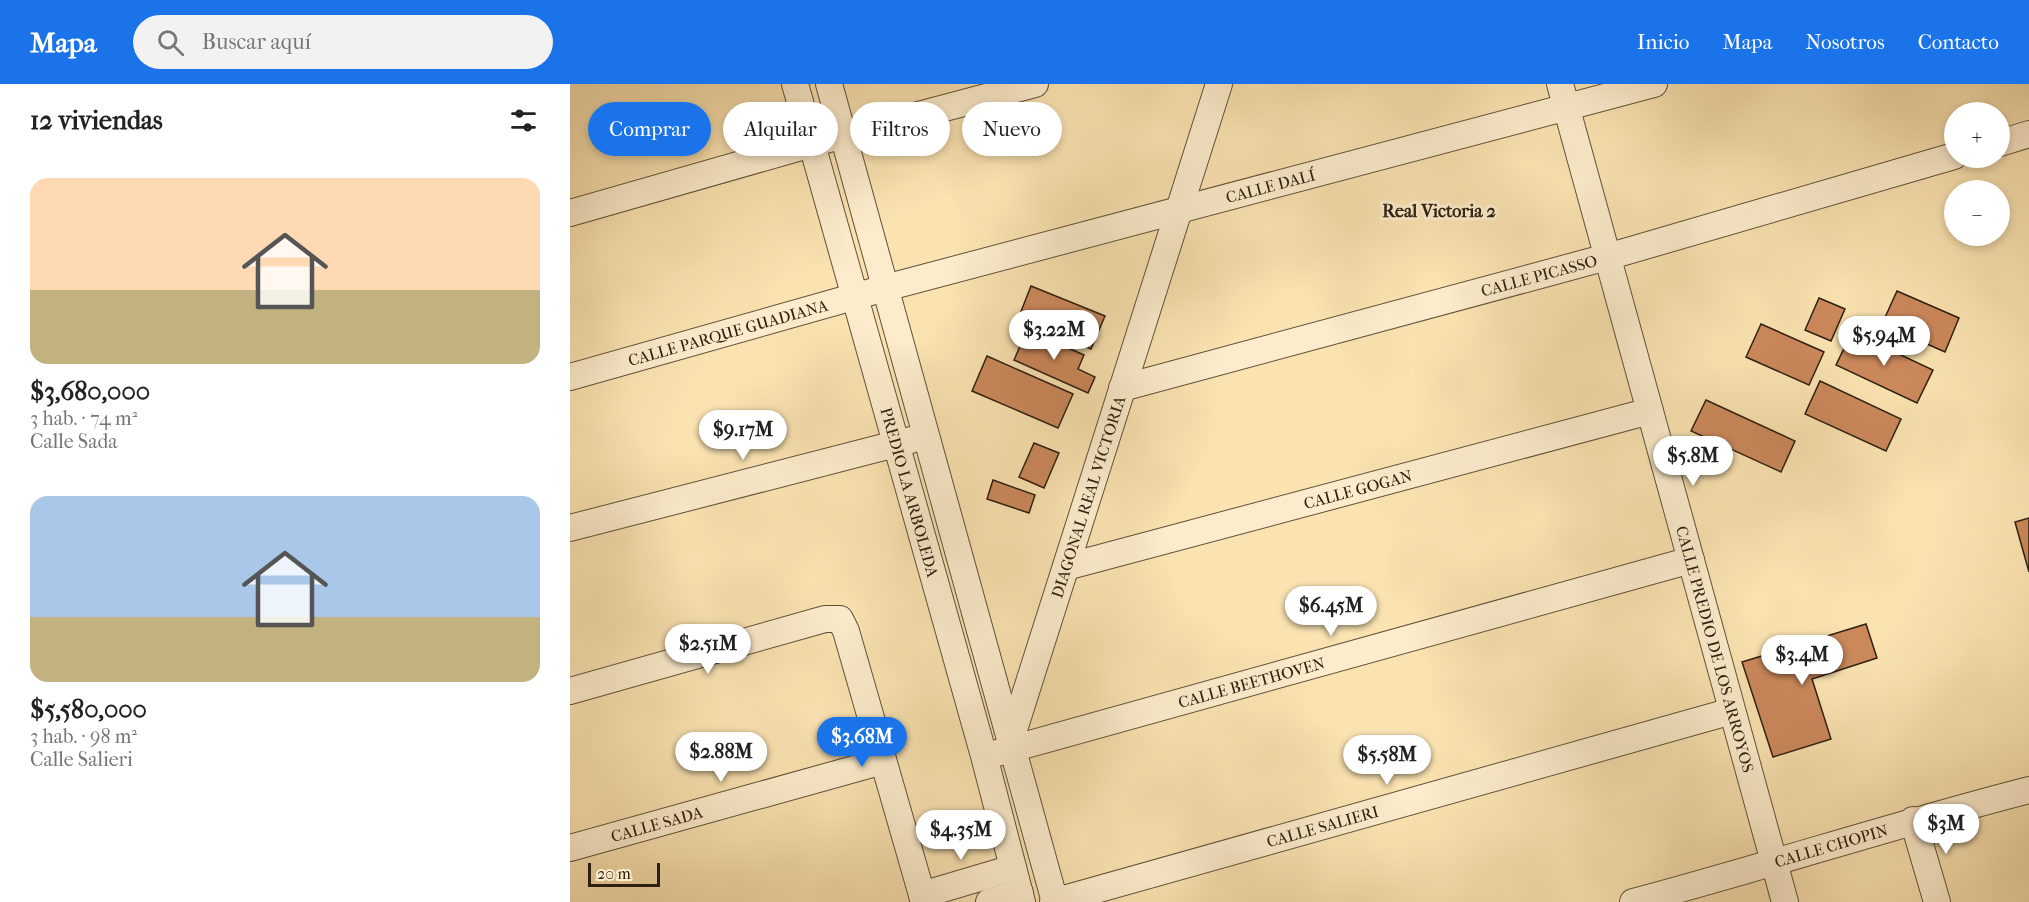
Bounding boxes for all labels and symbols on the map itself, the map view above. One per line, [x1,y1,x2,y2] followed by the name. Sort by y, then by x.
[1224,164,1318,207] street label: CALLE DALÍ
[1382,201,1496,222] district label: Real Victoria 2
[1479,251,1599,300] street label: CALLE PICASSO
[626,295,831,370] street label: CALLE PARQUE GUADIANA
[1005,310,1103,361] pin: $3.22M
[1835,316,1933,367] pin: $5.94M
[1047,393,1129,600] street label: DIAGONAL REAL VICTORIA
[877,405,943,580] street label: PREDIO LA ARBOLEDA
[694,410,792,461] pin: $9.17M
[1651,436,1735,487] pin: $5.8M
[1301,466,1414,513] street label: CALLE GOGAN
[1672,524,1758,774] street label: CALLE PREDIO DE LOS ARROYOS
[1282,586,1380,637] pin: $6.45M
[659,624,757,675] pin: $2.51M
[1760,635,1844,686] pin: $3.4M
[1176,653,1327,712] street label: CALLE BEETHOVEN
[813,717,911,768] pin: $3.68M
[672,732,770,783] pin: $2.88M
[1338,735,1436,786] pin: $5.58M
[1264,801,1381,851] street label: CALLE SALIERI
[609,802,705,846] street label: CALLE SADA
[1917,804,1975,855] pin: $3M
[912,810,1010,861] pin: $4.35M
[1772,820,1890,871] street label: CALLE CHOPIN
[588,860,660,888] scale bar

